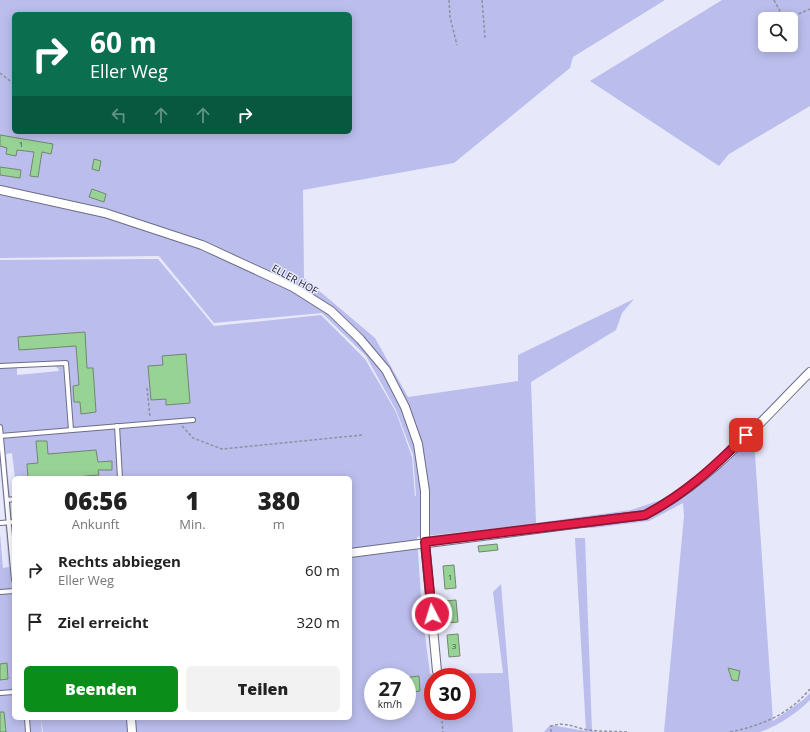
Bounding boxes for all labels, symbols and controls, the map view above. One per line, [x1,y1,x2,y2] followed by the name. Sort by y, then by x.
[758,12,798,52] map controls
[758,12,798,52] button: search
[90,23,157,61] text: 60 m
[24,28,76,80] icon: right
[90,59,168,83] text: Eller Weg
[108,104,130,126] icon: left
[150,104,172,126] icon: ahead
[192,104,214,126] icon: ahead
[234,104,256,126] icon: right
[19,138,23,149] house number: 1
[269,261,321,297] street label: ELLER HOF
[729,418,763,452] pin
[735,424,757,446] icon: arrive
[64,484,127,517] text: 06:56
[185,484,200,517] text: 1
[258,484,300,517] text: 380
[72,515,120,533] text: Ankunft
[179,515,206,533] text: Min.
[273,515,285,533] text: m
[58,551,181,571] text: Rechts abbiegen
[24,559,46,581] icon: right
[305,560,340,580] text: 60 m
[58,571,114,589] text: Eller Weg
[448,571,452,582] house number: 1
[411,593,453,635] position arrow
[24,611,46,633] icon: arrive
[58,612,149,632] text: Ziel erreicht
[296,612,340,632] text: 320 m
[452,640,457,651] house number: 3
[24,666,178,712] button: Beenden
[186,666,340,712] button: Teilen
[424,668,476,720] speed limit sign: 30
[379,675,401,702] text: 27
[378,697,402,711] text: km/h

